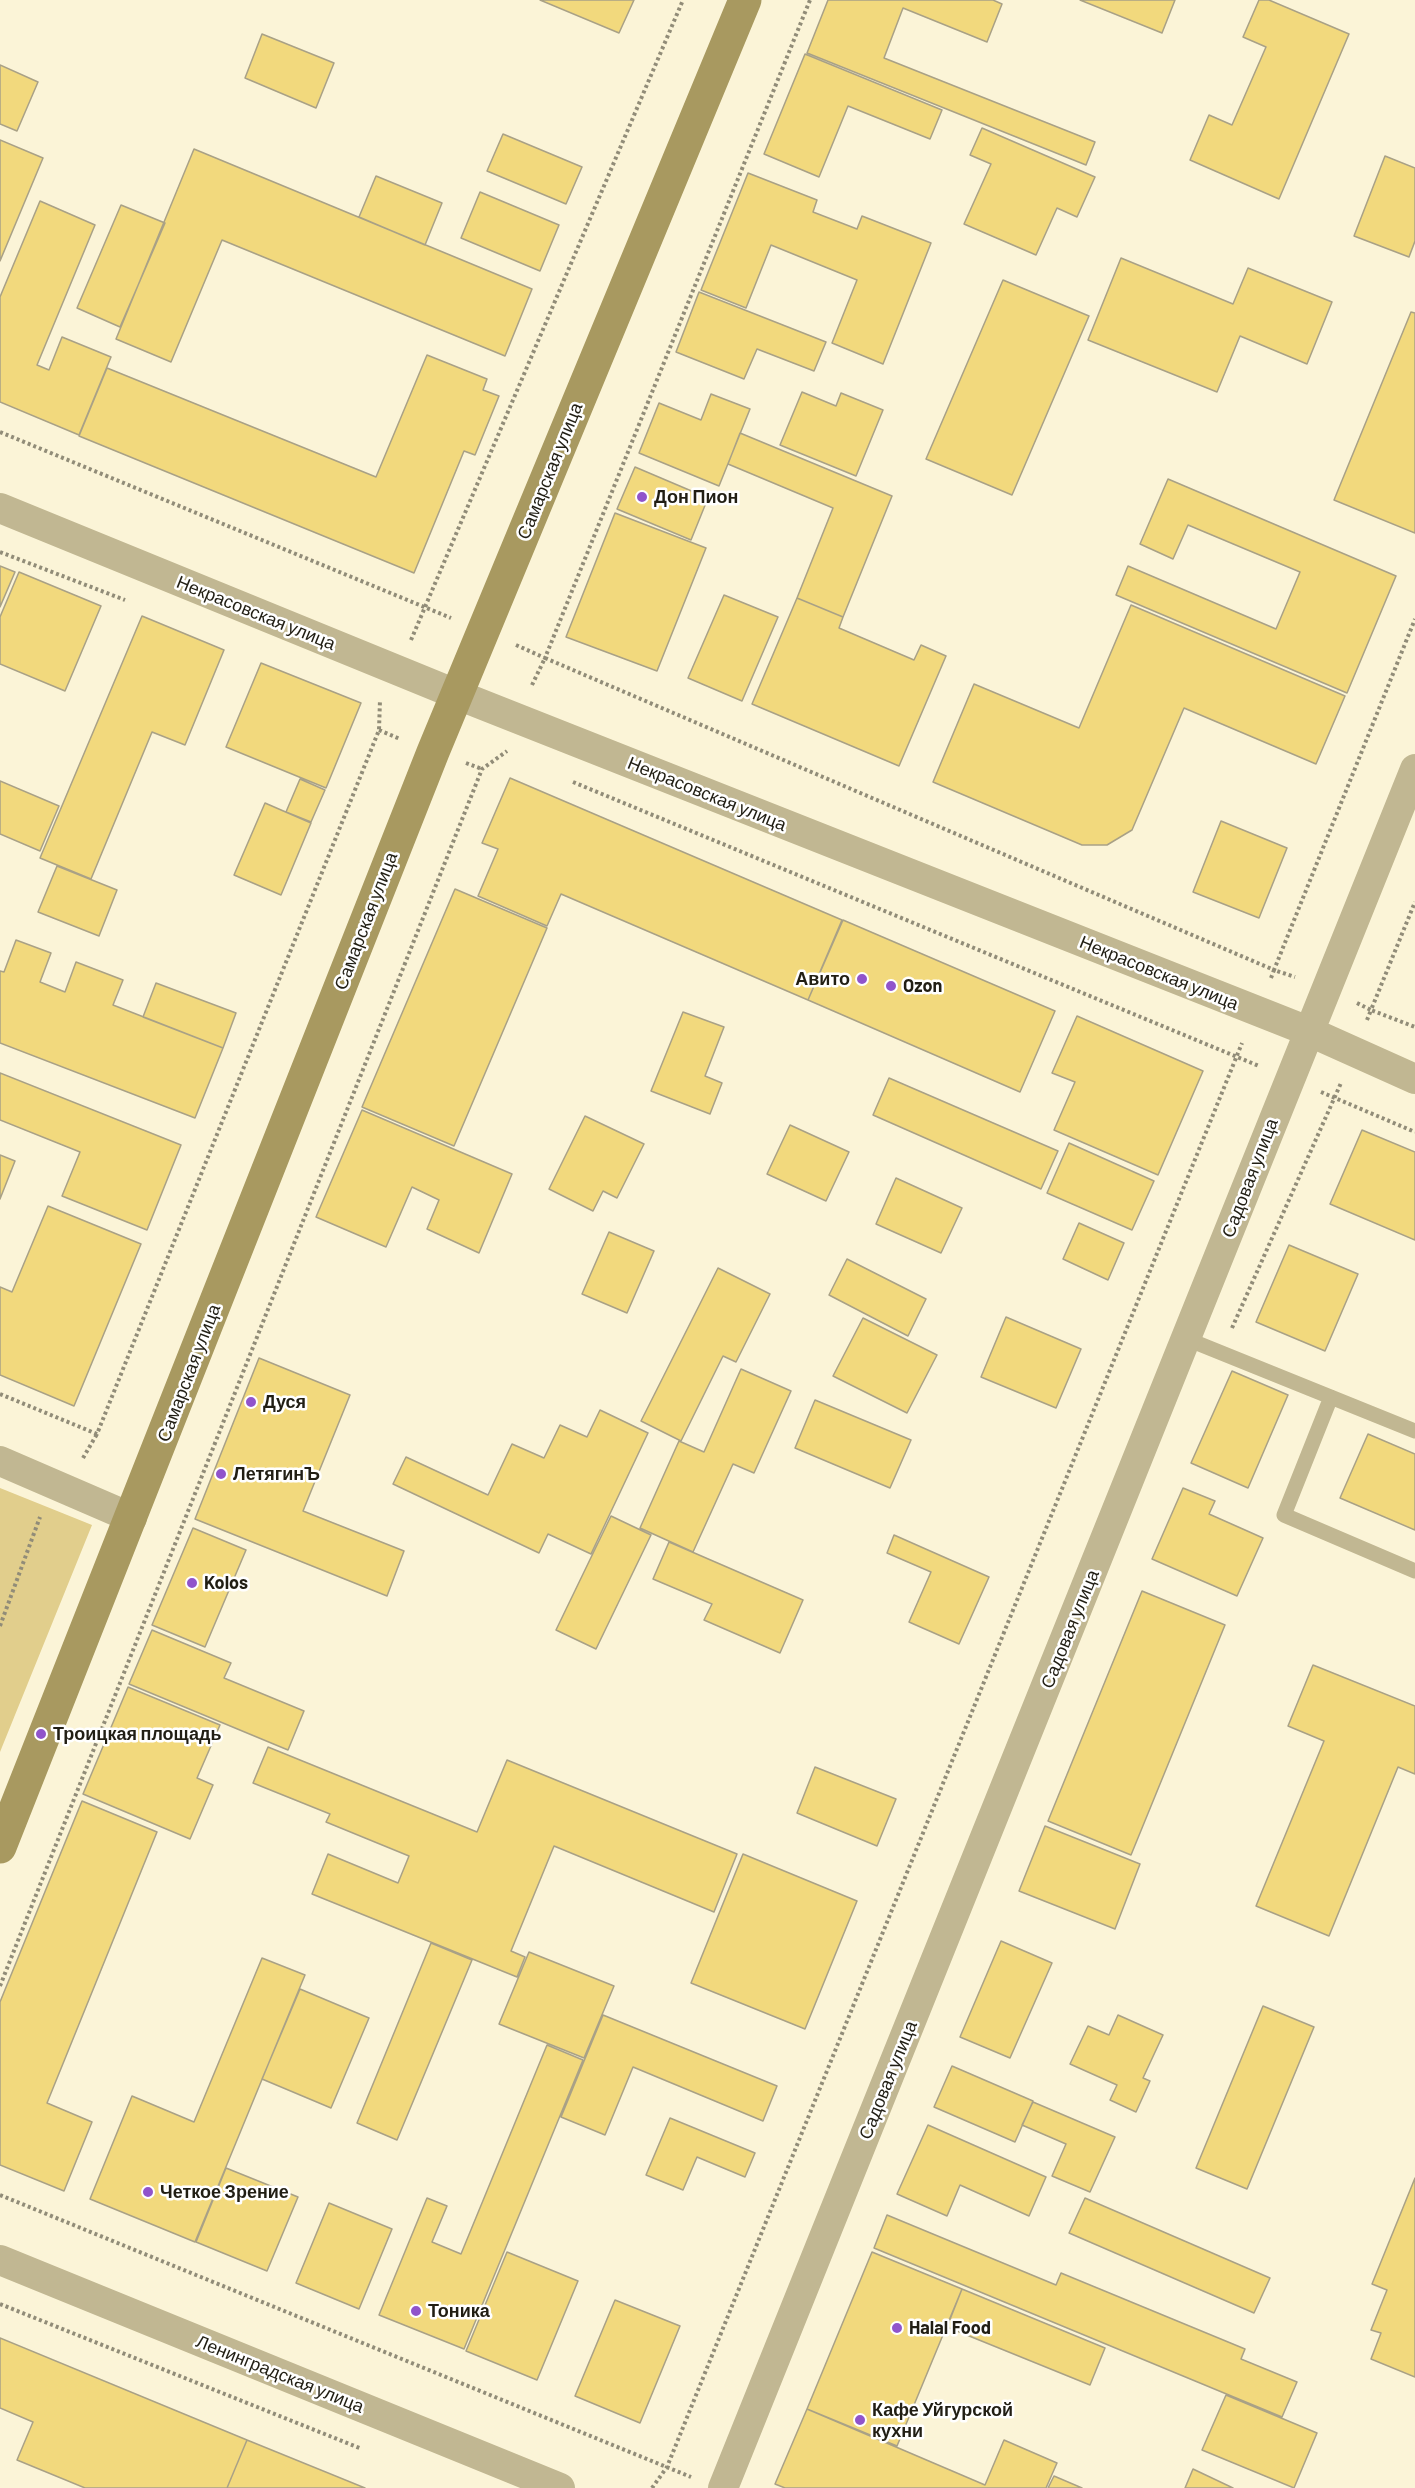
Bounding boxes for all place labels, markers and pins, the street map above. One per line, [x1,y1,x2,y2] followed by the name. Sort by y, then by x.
[654,486,738,508] place label: Дон Пион
[635,490,649,504] marker: Дон Пион
[795,968,850,990] place label: Авито
[855,972,869,986] marker: Авито
[903,975,942,997] place label: Ozon
[884,979,898,993] marker: Ozon
[263,1391,306,1413] place label: Дуся
[244,1395,258,1409] marker: Дуся
[233,1463,320,1485] place label: ЛетягинЪ
[214,1467,228,1481] marker: ЛетягинЪ
[204,1572,248,1594] place label: Kolos
[185,1576,199,1590] marker: Kolos
[53,1723,222,1745] place label: Троицкая площадь
[34,1727,48,1741] marker: Троицкая площадь
[160,2181,289,2203] place label: Четкое Зрение
[141,2185,155,2199] marker: Четкое Зрение
[428,2300,490,2322] place label: Тоника
[409,2304,423,2318] marker: Тоника
[909,2317,991,2339] place label: Halal Food
[890,2321,904,2335] marker: Halal Food
[872,2399,1013,2442] place label: Кафе Уйгурской кухни
[853,2413,867,2427] marker: Кафе Уйгурской кухни

